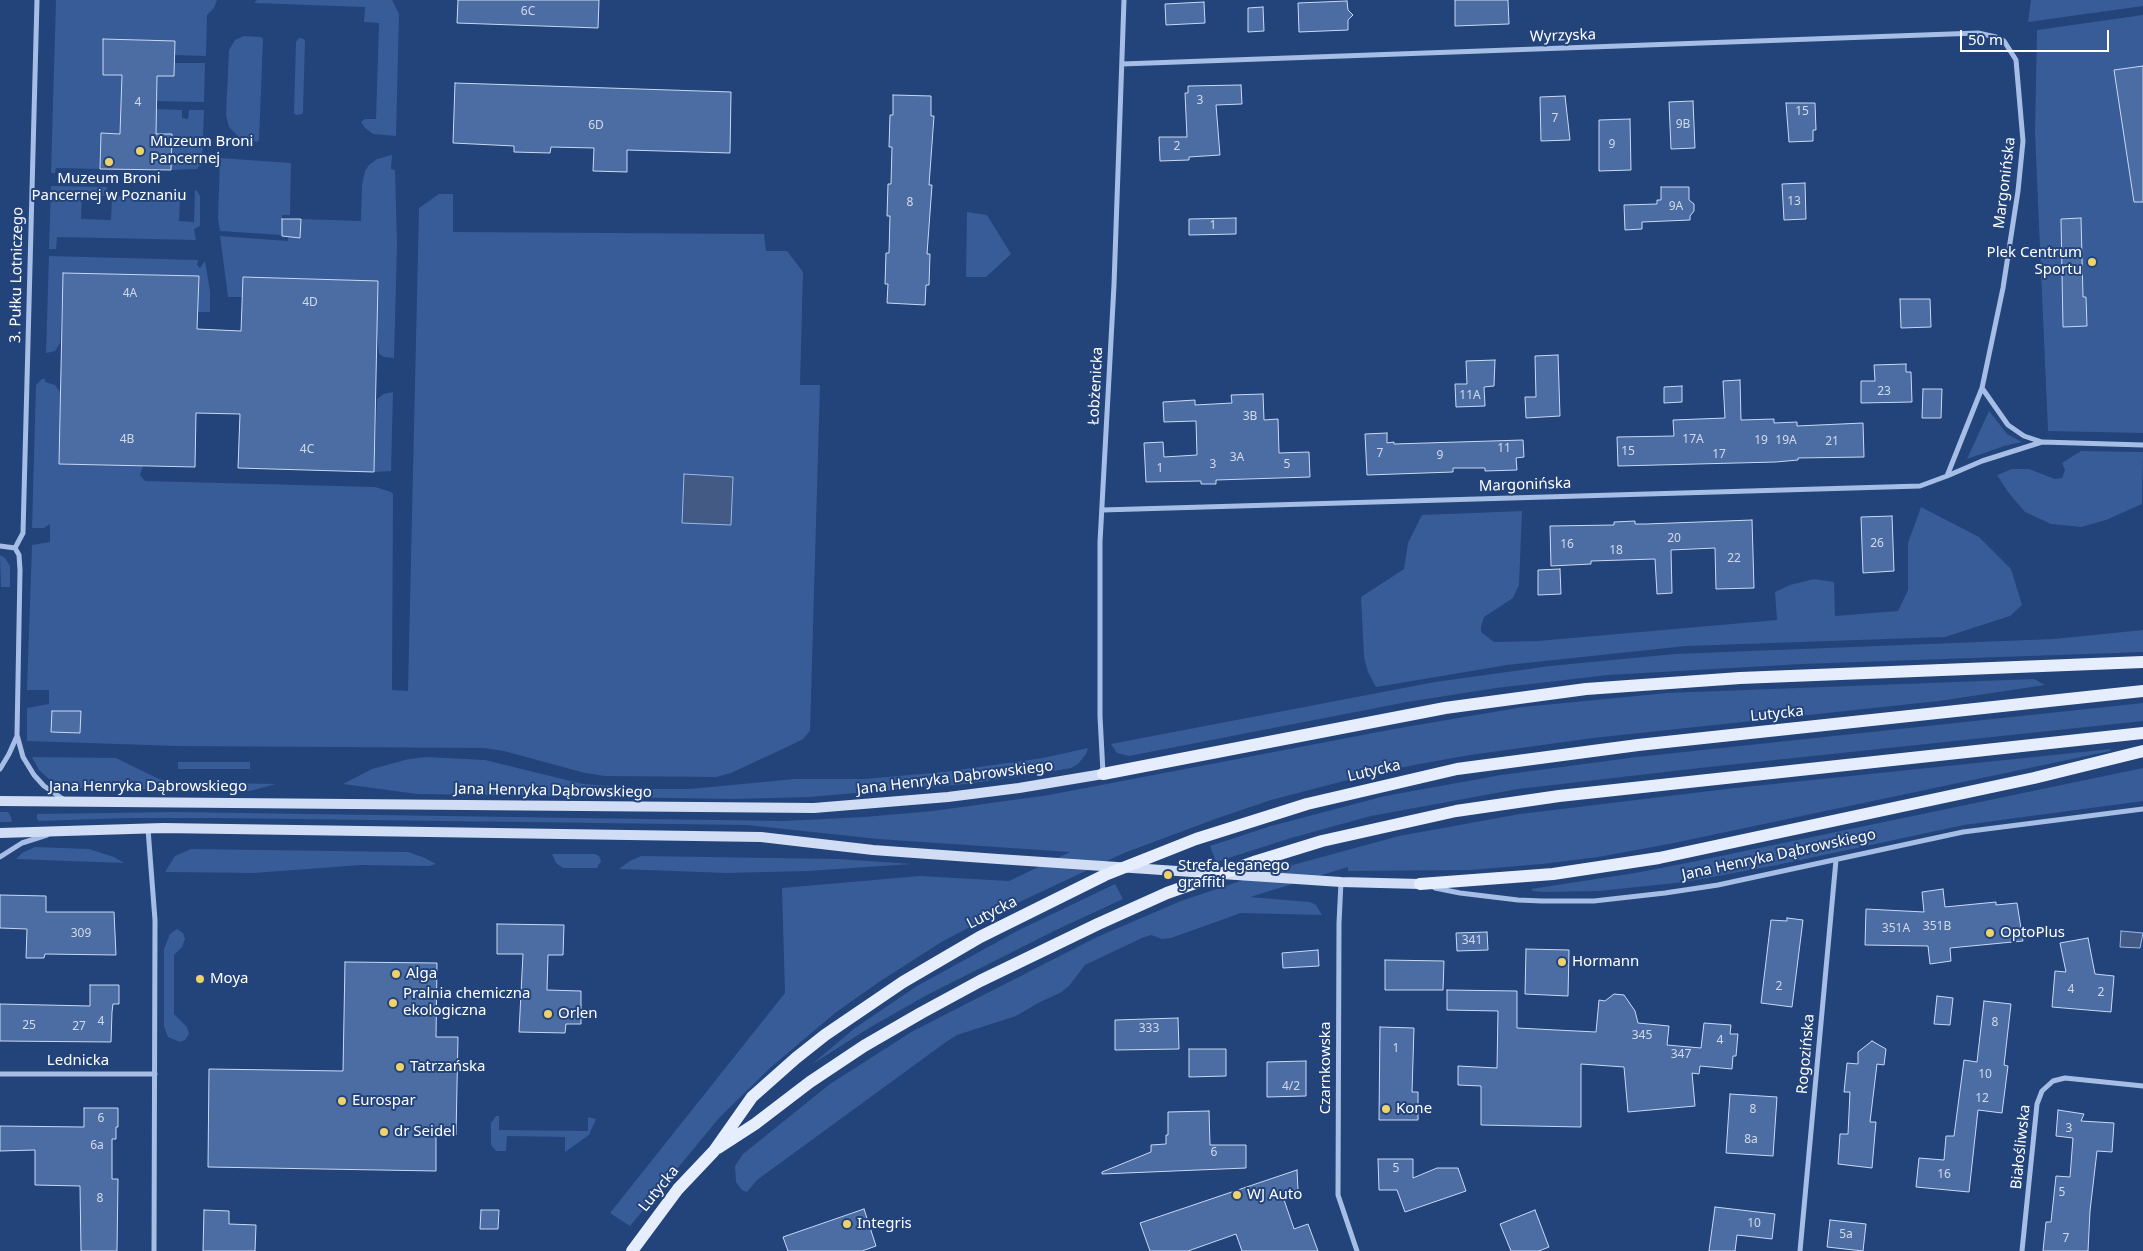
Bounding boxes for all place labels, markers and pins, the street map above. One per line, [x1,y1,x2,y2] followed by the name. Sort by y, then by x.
[150,133,253,168] place label: Muzeum Broni Pancernej
[134,145,146,157] marker: Muzeum Broni Pancernej
[103,156,115,168] marker: Muzeum Broni Pancernej w Poznaniu
[32,170,186,205] place label: Muzeum Broni Pancernej w Poznaniu
[1987,244,2082,279] place label: Plek Centrum Sportu
[2086,256,2098,268] marker: Plek Centrum Sportu
[1178,857,1289,892] place label: Strefa leganego graffiti
[1162,869,1174,881] marker: Strefa leganego graffiti
[2000,924,2065,942] place label: OptoPlus
[1984,927,1996,939] marker: OptoPlus
[1572,953,1639,971] place label: Hormann
[1556,956,1568,968] marker: Hormann
[406,965,437,983] place label: Alga
[390,968,402,980] marker: Alga
[210,970,248,988] place label: Moya
[194,973,206,985] marker: Moya
[403,985,530,1020] place label: Pralnia chemiczna ekologiczna
[387,997,399,1009] marker: Pralnia chemiczna ekologiczna
[558,1005,598,1023] place label: Orlen
[542,1008,554,1020] marker: Orlen
[410,1058,486,1076] place label: Tatrzańska
[394,1061,406,1073] marker: Tatrzańska
[352,1092,416,1110] place label: Eurospar
[336,1095,348,1107] marker: Eurospar
[1396,1100,1432,1118] place label: Kone
[1380,1103,1392,1115] marker: Kone
[394,1123,455,1141] place label: dr Seidel
[378,1126,390,1138] marker: dr Seidel
[1247,1186,1302,1204] place label: WJ Auto
[1231,1189,1243,1201] marker: WJ Auto
[857,1215,912,1233] place label: Integris
[841,1218,853,1230] marker: Integris

